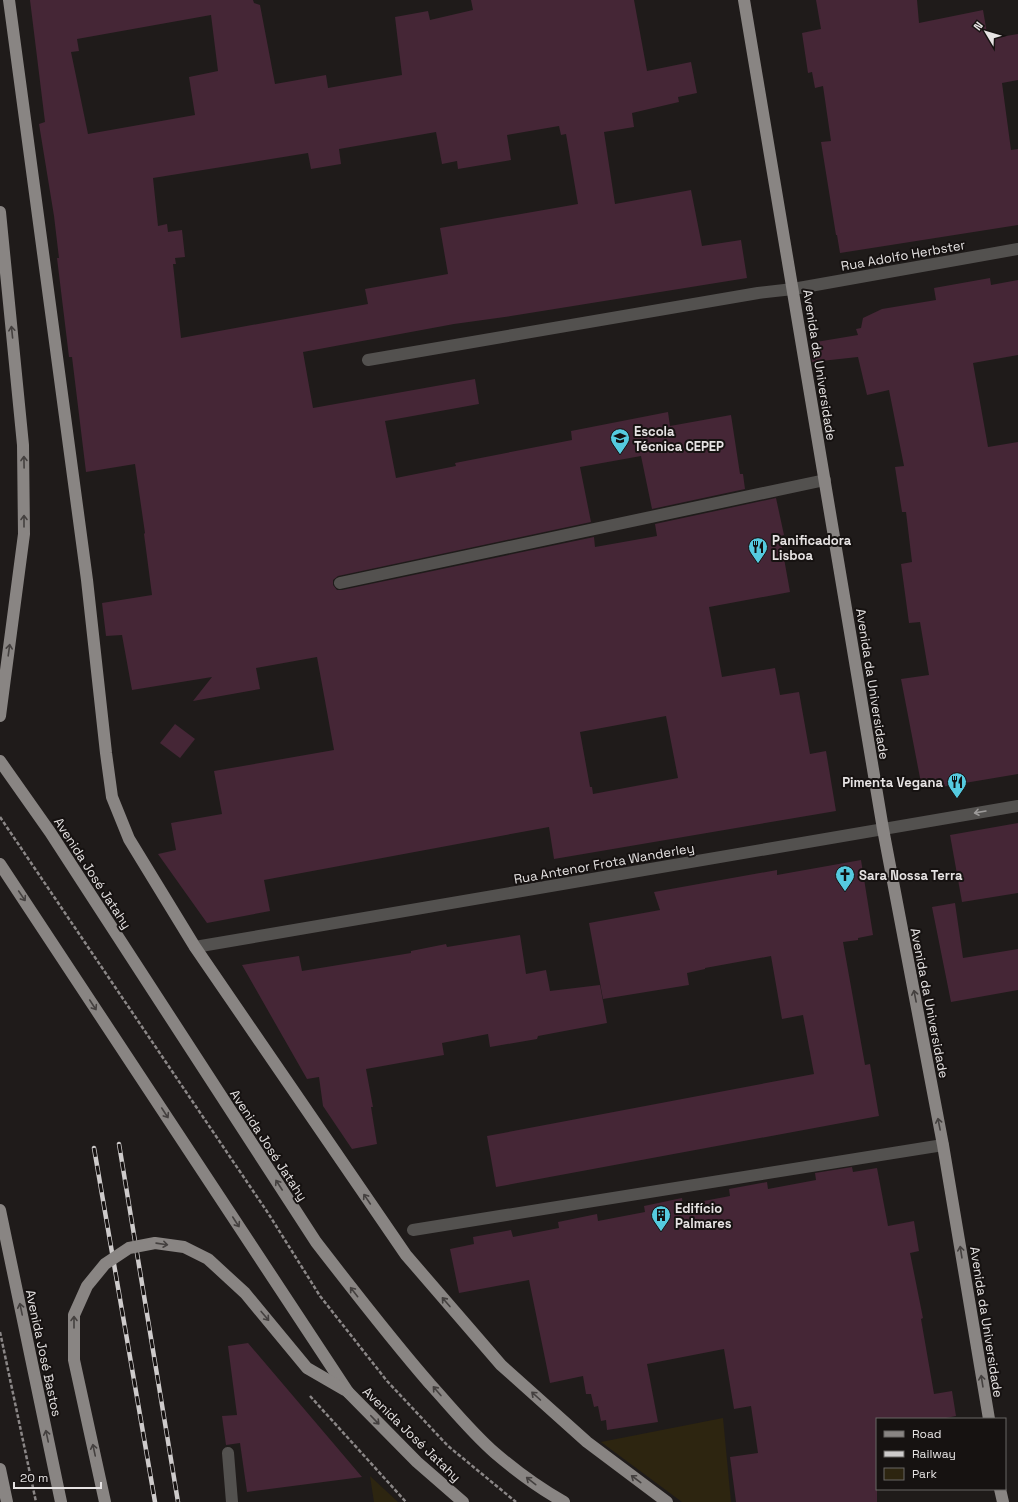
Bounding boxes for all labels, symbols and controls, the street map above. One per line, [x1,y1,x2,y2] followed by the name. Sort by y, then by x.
[966,12,1006,52] north arrow
[970,19,986,33] text: N
[840,236,967,275] street label: Rua Adolfo Herbster
[799,288,840,442] street label: Avenida da Universidade
[8,326,16,339] one-way arrow
[634,423,724,455] place label: Escola Técnica CEPEP
[609,427,631,455] school or university icon: Escola Técnica CEPEP
[20,456,28,469] one-way arrow
[20,515,28,528] one-way arrow
[772,532,852,564] place label: Panificadora Lisboa
[747,536,769,564] restaurant icon: Panificadora Lisboa
[852,607,893,761] street label: Avenida da Universidade
[5,644,13,657] one-way arrow
[946,771,968,799] restaurant icon: Pimenta Vegana
[842,774,943,791] place label: Pimenta Vegana
[973,809,986,817] one-way arrow
[50,814,135,932] street label: Avenida José Jatahy
[512,839,696,888] street label: Rua Antenor Frota Wanderley
[834,864,856,892] church icon: Sara Nossa Terra
[859,867,963,884] place label: Sara Nossa Terra
[17,891,26,902] one-way arrow
[907,927,952,1080] street label: Avenida da Universidade
[911,990,919,1003] one-way arrow
[90,999,98,1011] one-way arrow
[226,1086,311,1204] street label: Avenida José Jatahy
[161,1108,169,1119] one-way arrow
[935,1118,943,1131] one-way arrow
[275,1180,283,1191] one-way arrow
[363,1194,371,1205] one-way arrow
[675,1200,732,1232] place label: Edifício Palmares
[650,1204,672,1232] building icon: Edifício Palmares
[232,1216,240,1227] one-way arrow
[155,1240,168,1248] one-way arrow
[966,1245,1007,1399] street label: Avenida da Universidade
[957,1246,965,1259] one-way arrow
[350,1286,358,1297] one-way arrow
[22,1288,65,1418] street label: Avenida José Bastos
[442,1297,451,1307] one-way arrow
[16,1303,24,1316] one-way arrow
[260,1311,269,1321] one-way arrow
[70,1316,78,1329] one-way arrow
[978,1374,986,1387] one-way arrow
[359,1383,464,1486] street label: Avenida José Jatahy
[433,1386,442,1397] one-way arrow
[531,1392,541,1401] one-way arrow
[370,1415,380,1425] one-way arrow
[876,1418,1006,1490] legend
[912,1426,941,1442] text: Road
[43,1430,51,1443] one-way arrow
[89,1444,97,1457] one-way arrow
[912,1446,956,1462] text: Railway
[14,1464,101,1490] scale bar
[912,1466,937,1482] text: Park
[20,1470,48,1486] text: 20 m
[631,1474,642,1483] one-way arrow
[526,1476,537,1485] one-way arrow

